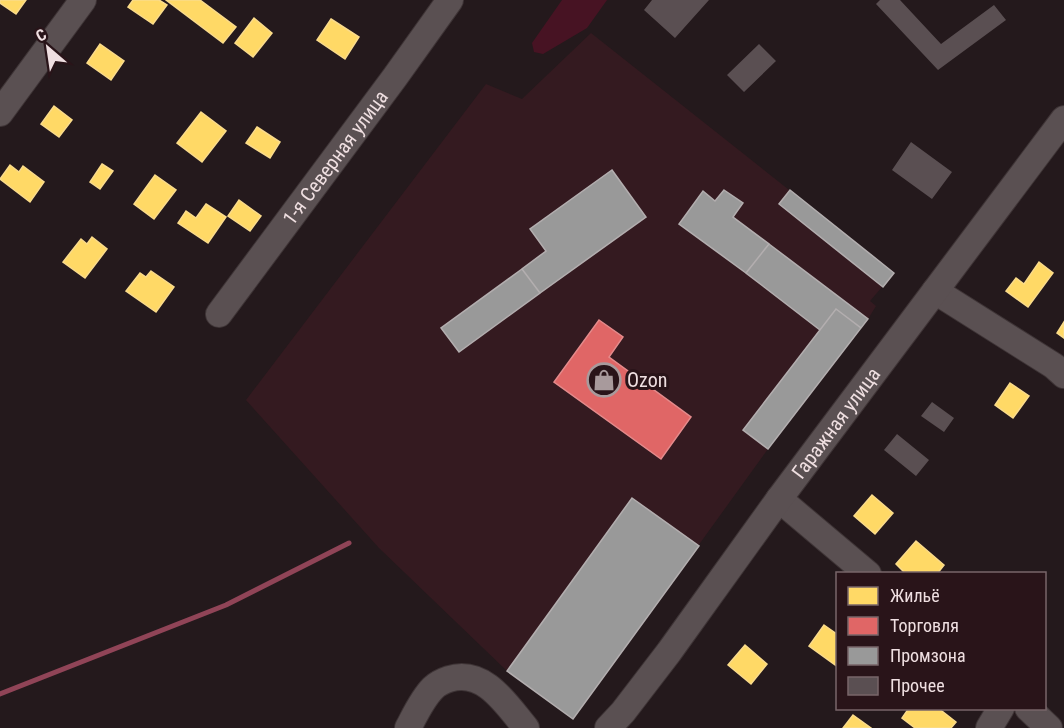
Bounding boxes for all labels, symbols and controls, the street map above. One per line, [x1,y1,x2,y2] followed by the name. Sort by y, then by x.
[18,18,78,78] north arrow
[32,25,50,46] text: С
[277,85,393,229] street label: 1-я Северная улица
[586,362,622,398] shop icon: Ozon
[787,363,885,483] street label: Гаражная улица
[627,368,667,392] place label: Ozon
[836,572,1046,710] legend
[890,585,940,606] text: Жильё
[890,615,959,636] text: Торговля
[890,645,966,666] text: Промзона
[890,675,945,696] text: Прочее

